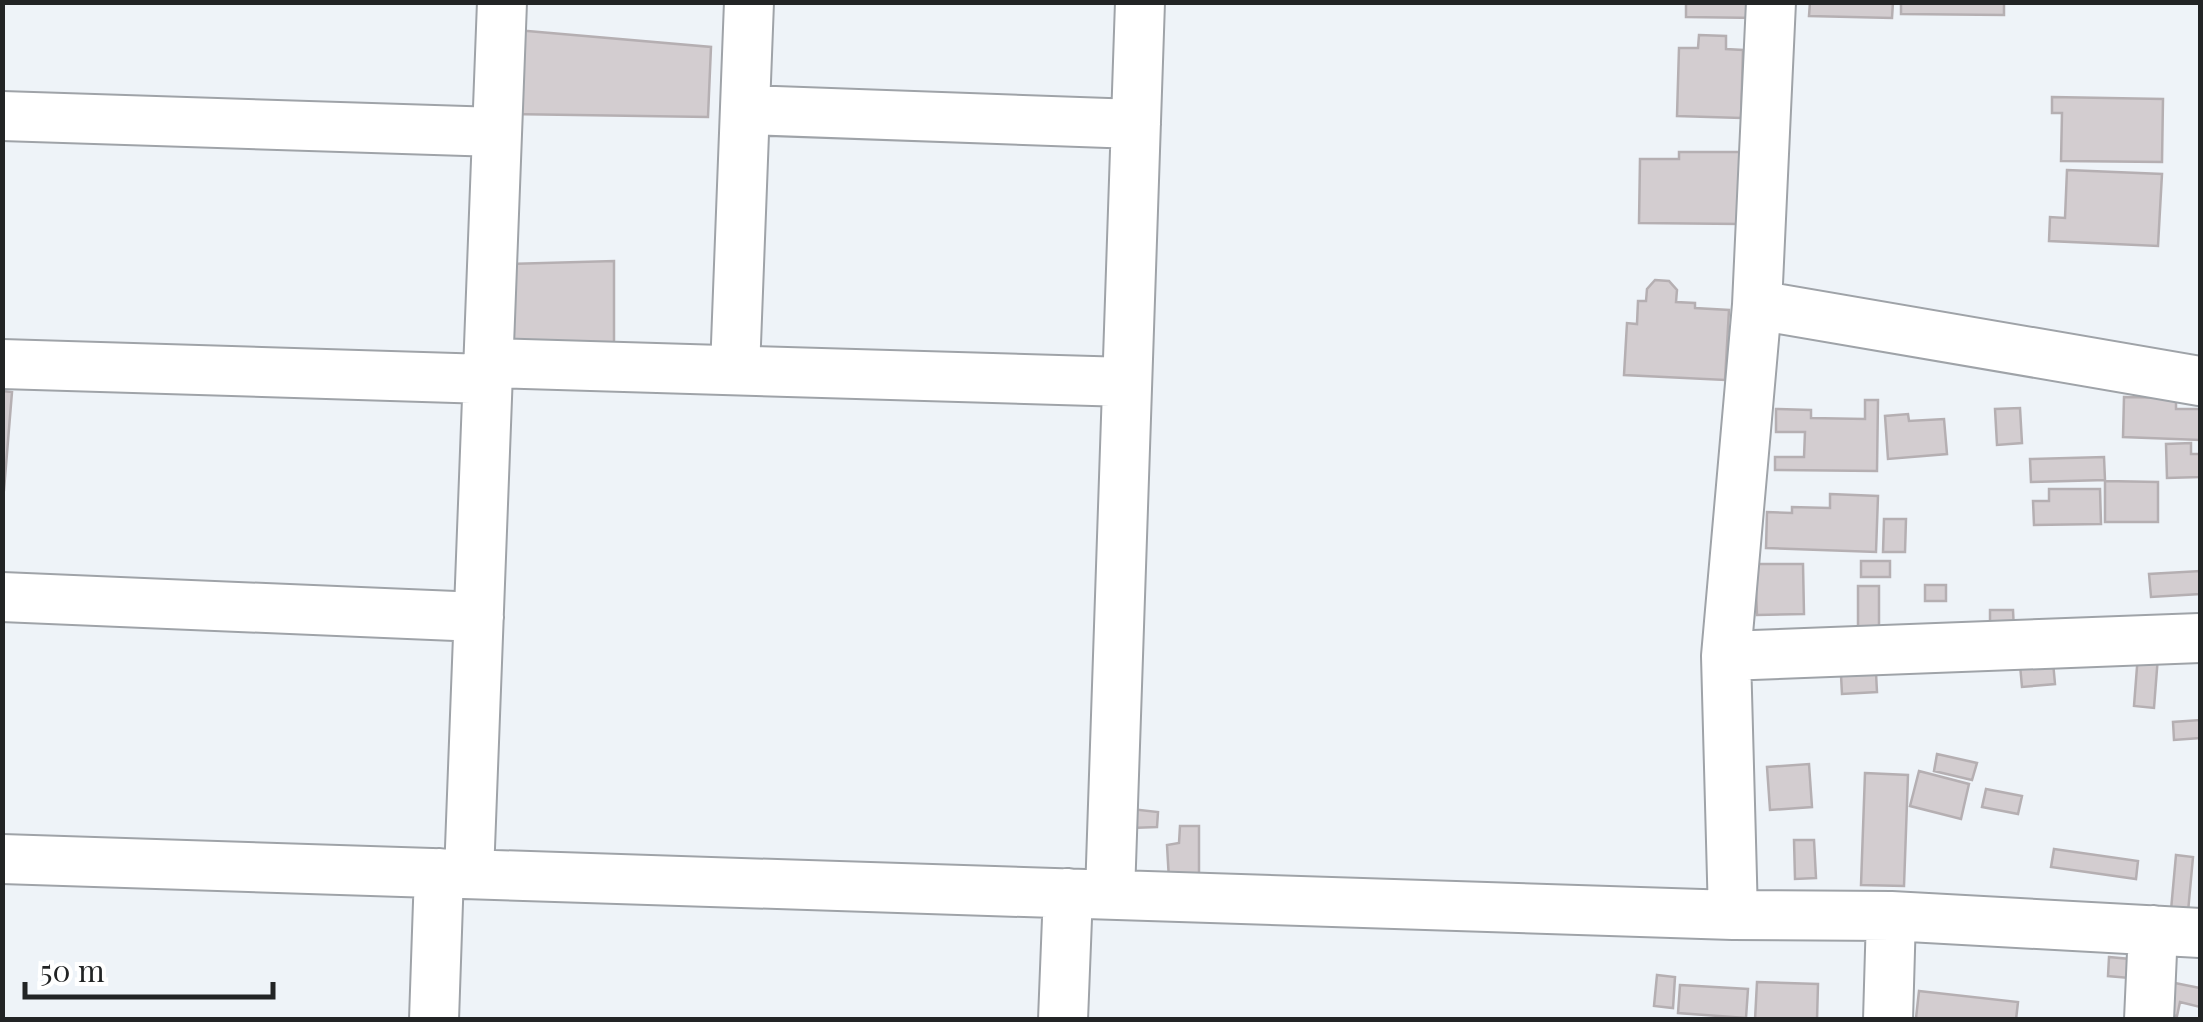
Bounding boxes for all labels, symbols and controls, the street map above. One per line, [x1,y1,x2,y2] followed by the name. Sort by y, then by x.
[25,937,272,999] scale bar
[40,950,105,990] text: 50 m

